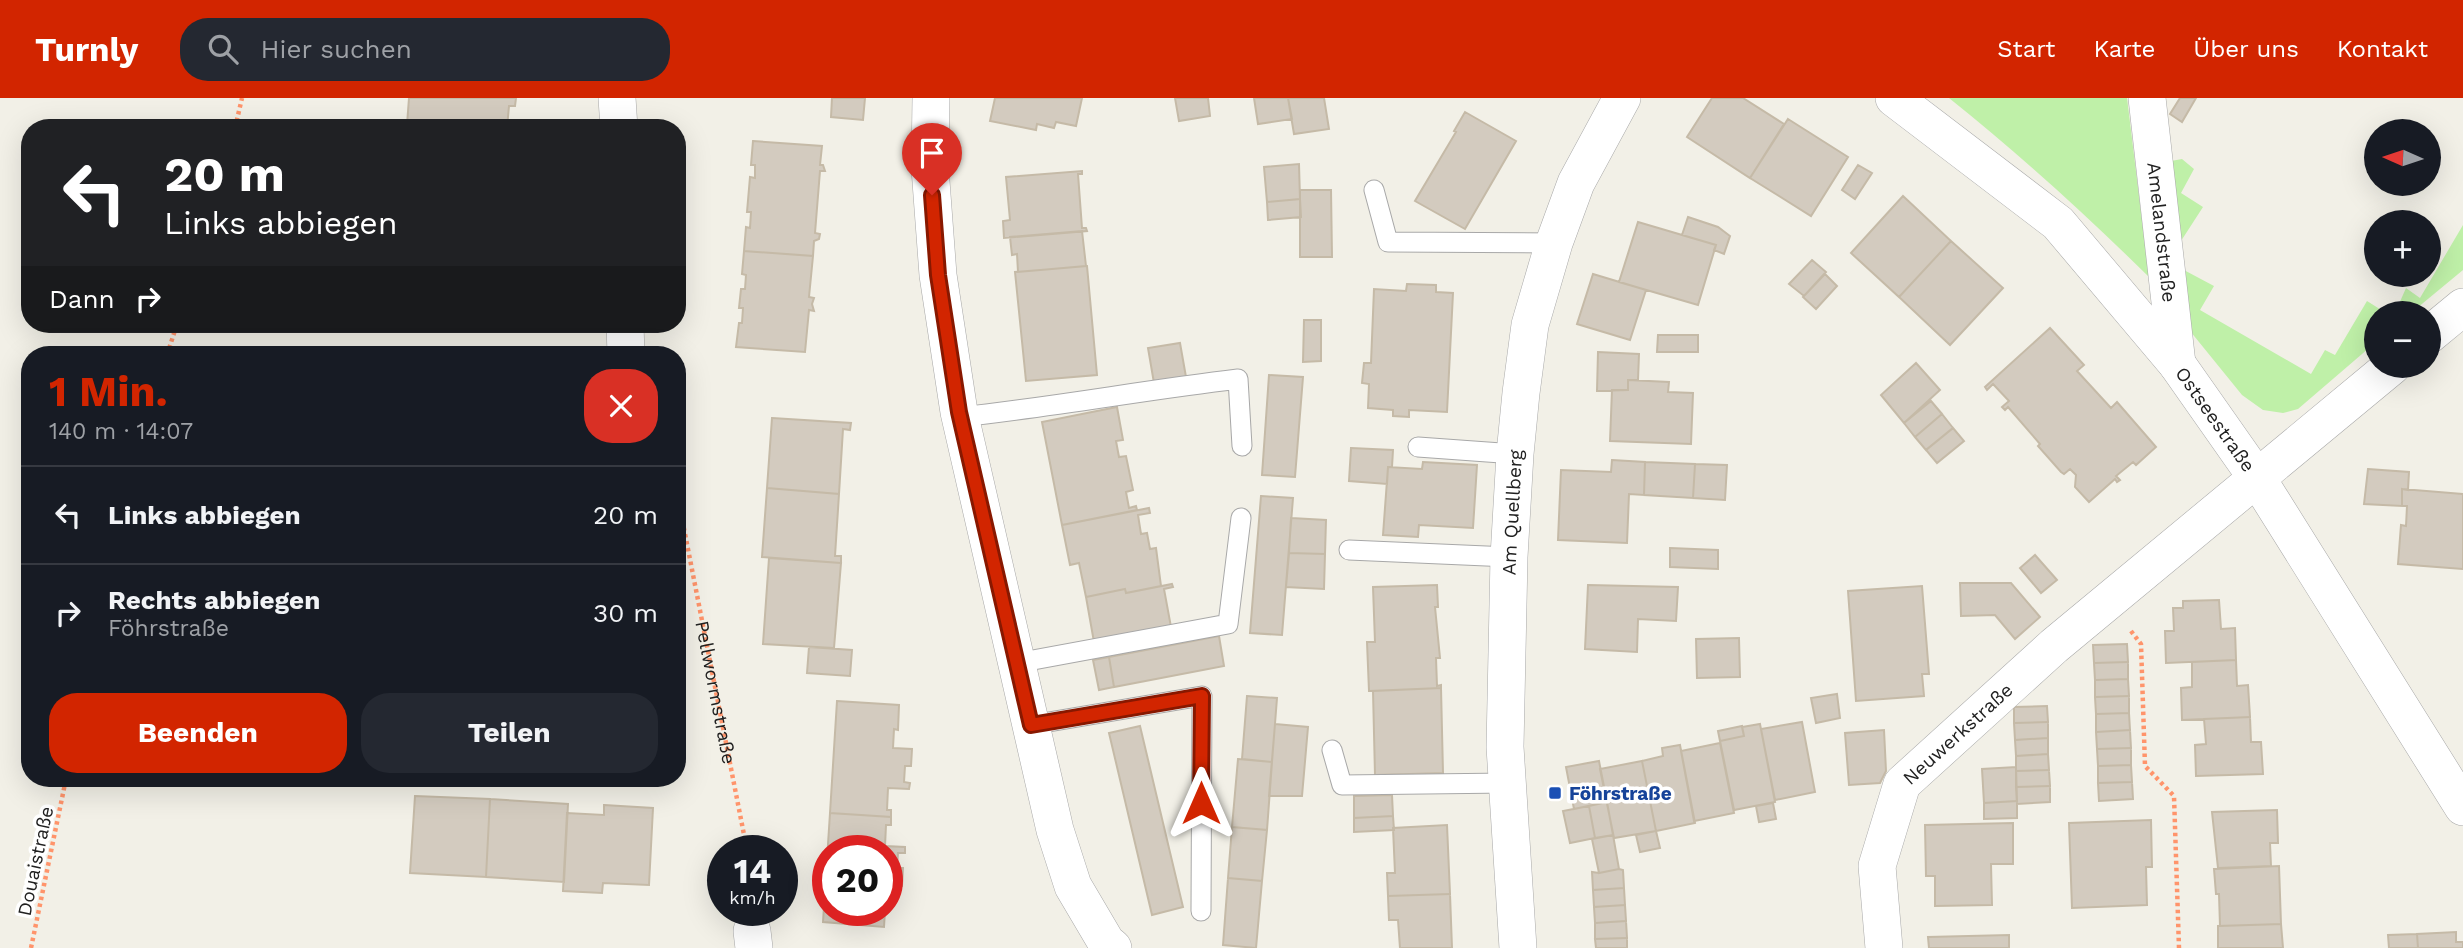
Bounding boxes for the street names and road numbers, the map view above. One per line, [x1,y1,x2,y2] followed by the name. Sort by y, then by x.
[2142,161,2181,303] street label: Amelandstraße
[2170,362,2260,476] street label: Ostseestraße
[1498,448,1527,576] street label: Am Quellberg
[690,619,741,766] street label: Pellwormstraße
[1898,678,2018,790] street label: Neuwerkstraße
[13,804,58,918] street label: Douaistraße

